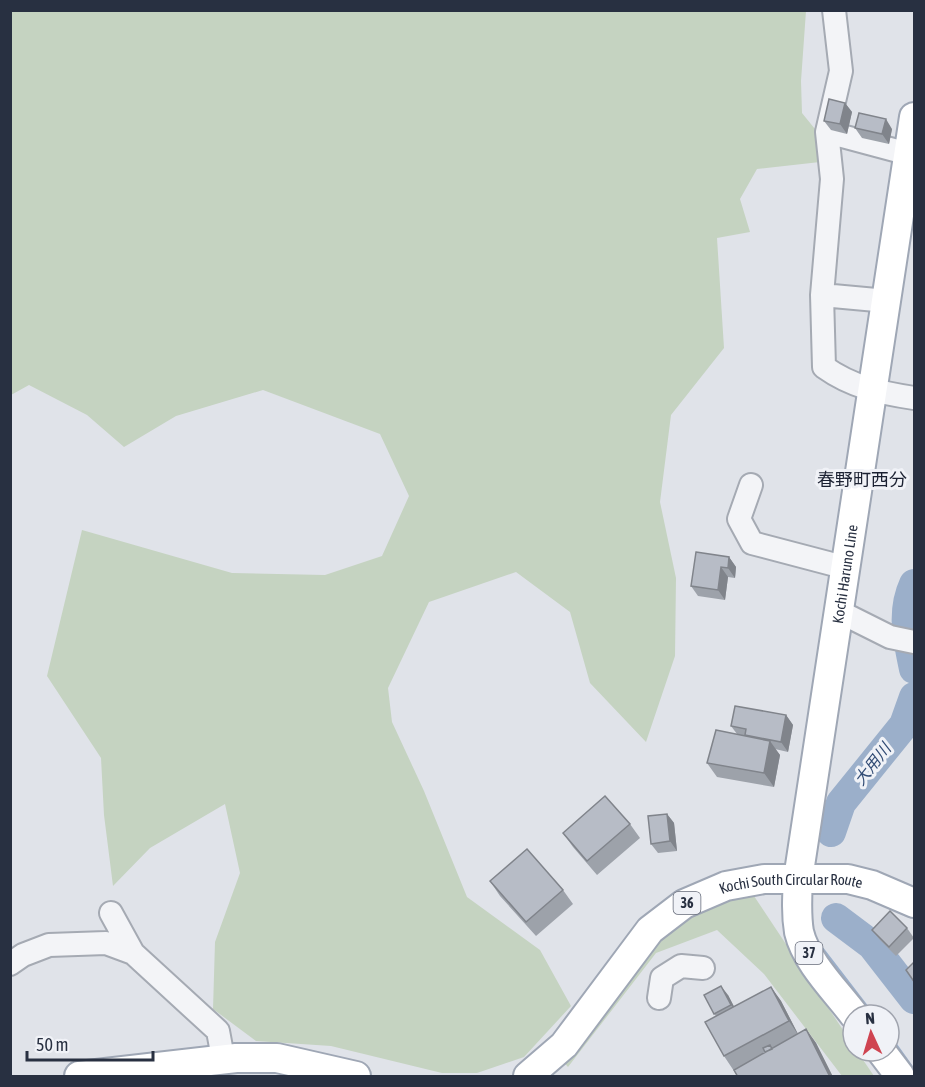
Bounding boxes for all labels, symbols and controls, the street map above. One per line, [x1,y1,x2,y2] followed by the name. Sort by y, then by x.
[817,469,907,490] district label: 春野町西分
[829,523,860,625] street label: Kochi Haruno Line
[850,738,895,788] water label: 大用川
[716,870,865,897] street label: Kochi South Circular Route
[674,892,700,914] road number: 36
[796,942,822,964] road number: 37
[841,1003,901,1063] north arrow
[865,1009,875,1027] text: N
[27,1024,153,1062] scale bar
[36,1034,68,1055] text: 50 m

